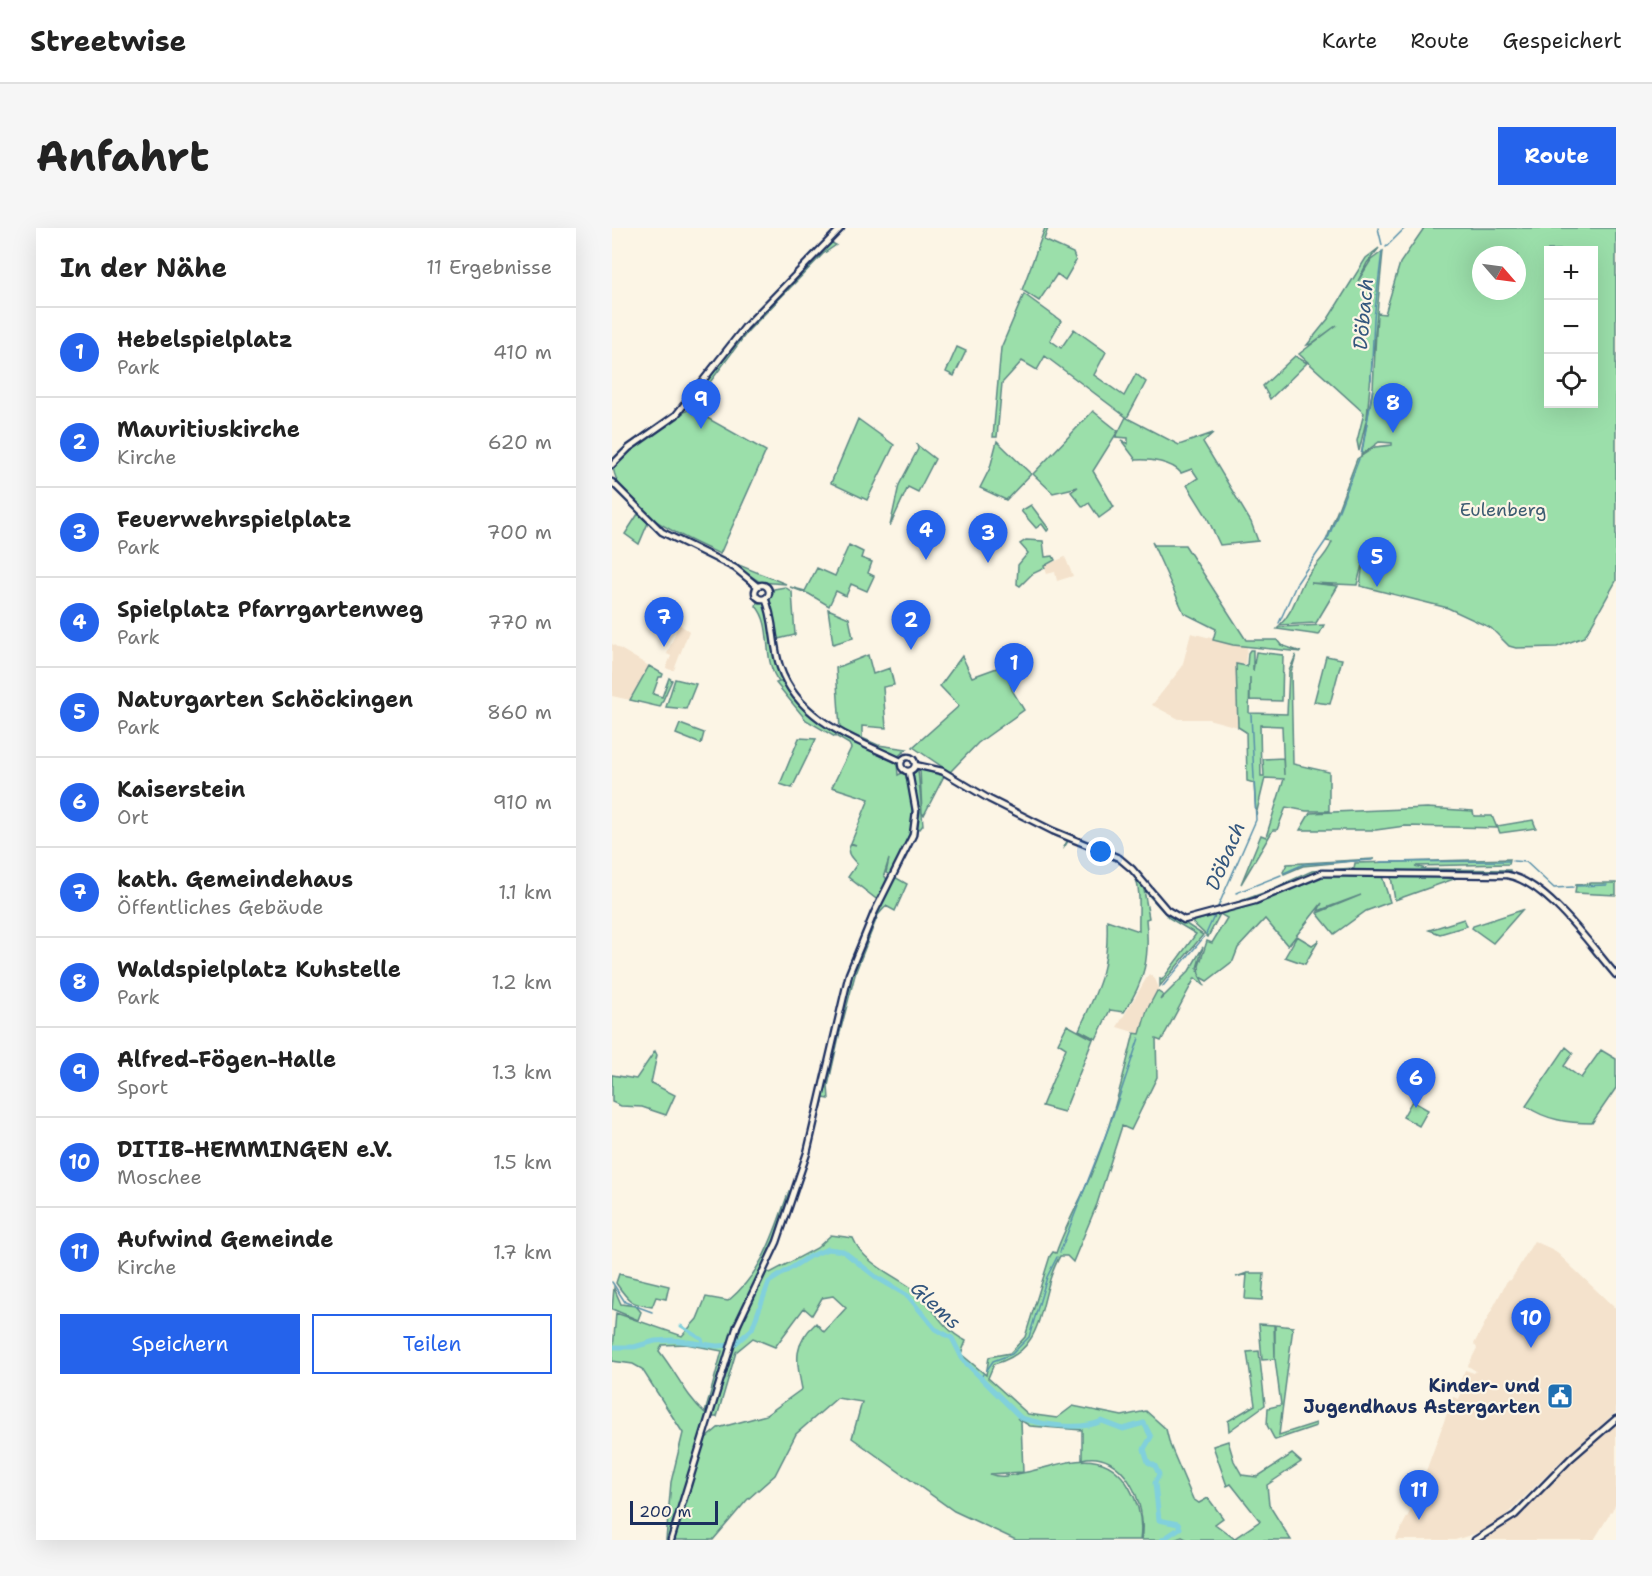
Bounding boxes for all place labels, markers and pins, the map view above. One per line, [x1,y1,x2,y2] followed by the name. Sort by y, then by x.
[682,380,721,429] pin: 9
[1374,384,1412,433] pin: 8
[906,510,946,560] pin: 4
[968,514,1007,563] pin: 3
[1358,538,1396,587] pin: 5
[644,598,684,647] pin: 7
[892,600,930,650] pin: 2
[994,644,1034,693] pin: 1
[1396,1058,1436,1108] pin: 6
[1512,1298,1550,1348] pin: 10
[1303,1374,1540,1419] place label: Kinder- und Jugendhaus Astergarten
[1545,1381,1575,1411] public building icon: Kinder- und Jugendhaus Astergarten
[1400,1470,1438,1520] pin: 11

